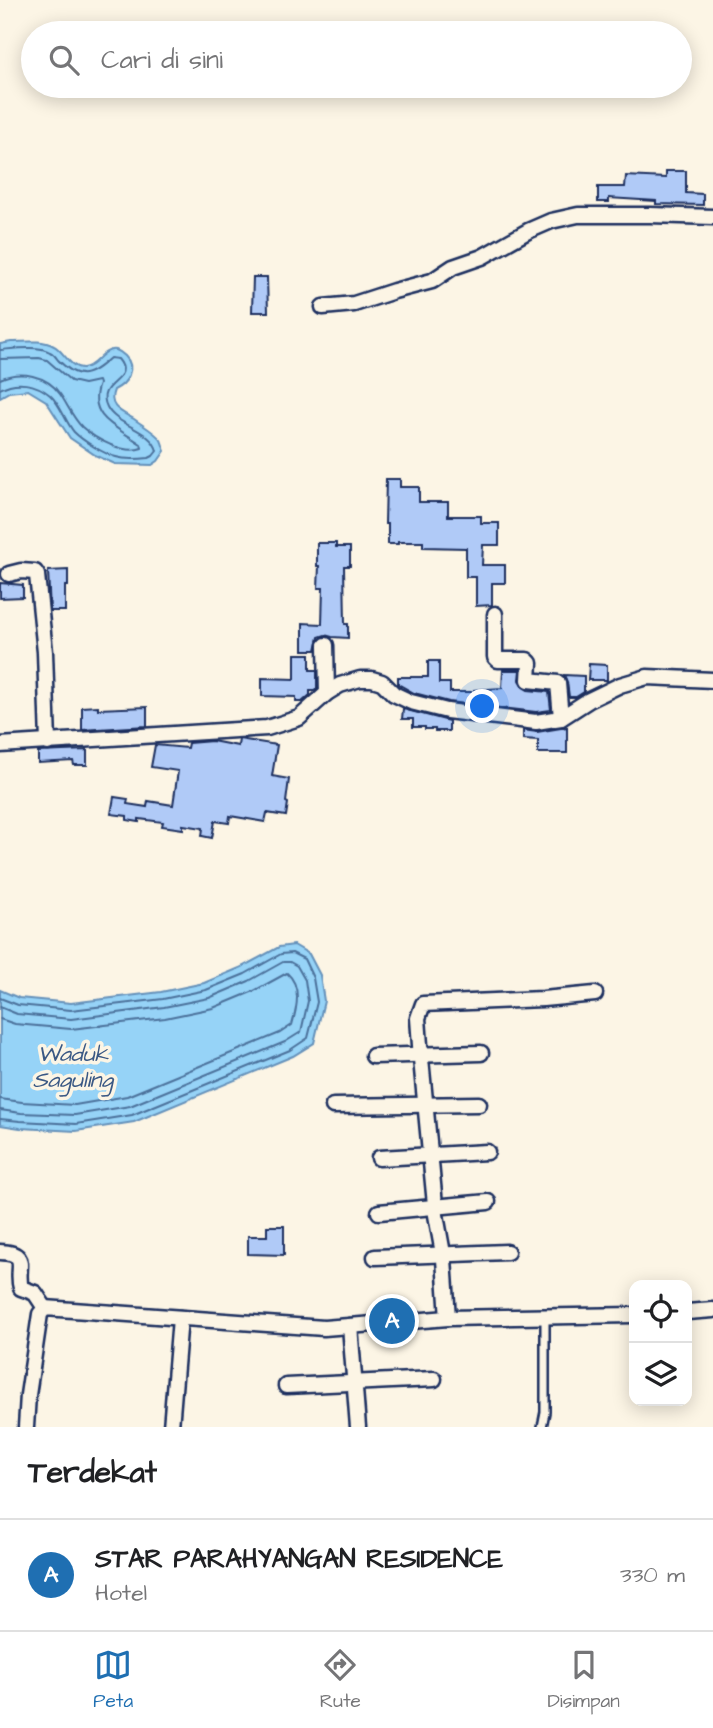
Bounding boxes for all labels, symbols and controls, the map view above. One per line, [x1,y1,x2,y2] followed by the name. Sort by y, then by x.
[21,21,692,98] search box
[45,41,83,79] icon: search
[101,42,223,78] text: Cari di sini
[465,689,499,723] your location
[33,1038,114,1097] water label: Waduk Saguling
[629,1280,692,1406] map controls
[629,1280,692,1343] button: locate
[369,1295,415,1347] pin: A
[629,1343,692,1406] button: layers
[28,1452,157,1494] text: Terdekat
[95,1541,503,1577] text: STAR PARAHYANGAN RESIDENCE
[44,1559,58,1591] text: A
[620,1559,685,1591] text: 330 m
[95,1577,147,1609] text: Hotel
[93,1646,133,1715] tab: Peta
[320,1646,361,1715] tab: Rute
[548,1646,620,1715] tab: Disimpan

